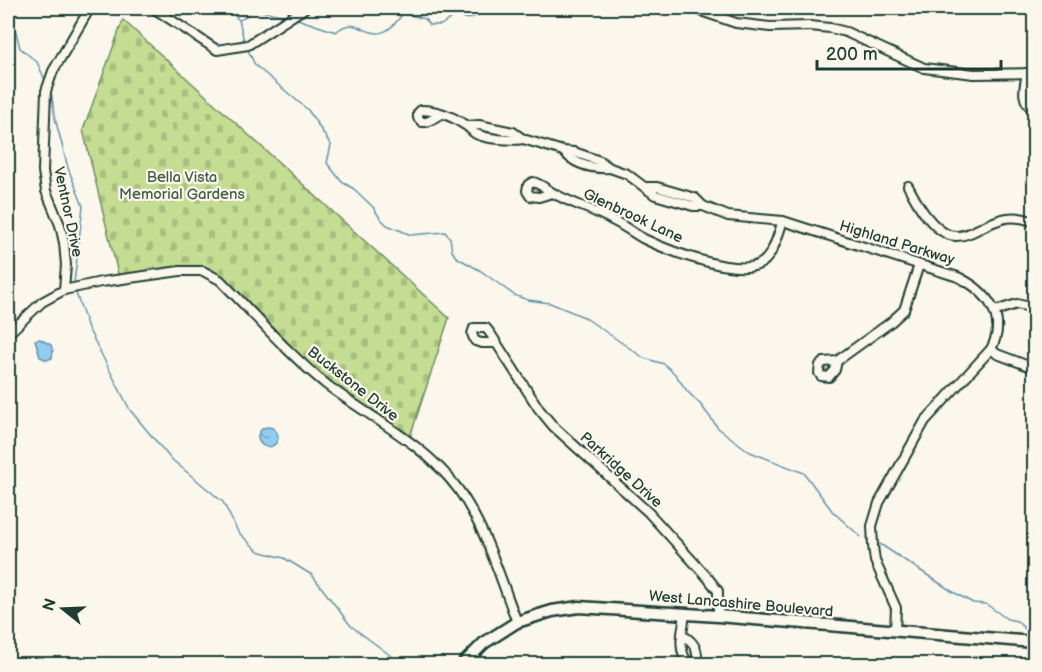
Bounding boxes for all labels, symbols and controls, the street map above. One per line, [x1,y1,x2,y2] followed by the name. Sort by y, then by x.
[817,33,1002,71] scale bar
[826,44,878,65] text: 200 m
[49,165,87,259] street label: Ventnor Drive
[119,168,245,204] park label: Bella Vista Memorial Gardens
[580,185,686,247] street label: Glenbrook Lane
[837,216,957,270] street label: Highland Parkway
[304,342,403,426] street label: Buckstone Drive
[576,428,666,512] street label: Parkridge Drive
[33,579,93,639] north arrow
[648,586,834,622] street label: West Lancashire Boulevard
[39,596,61,613] text: N

